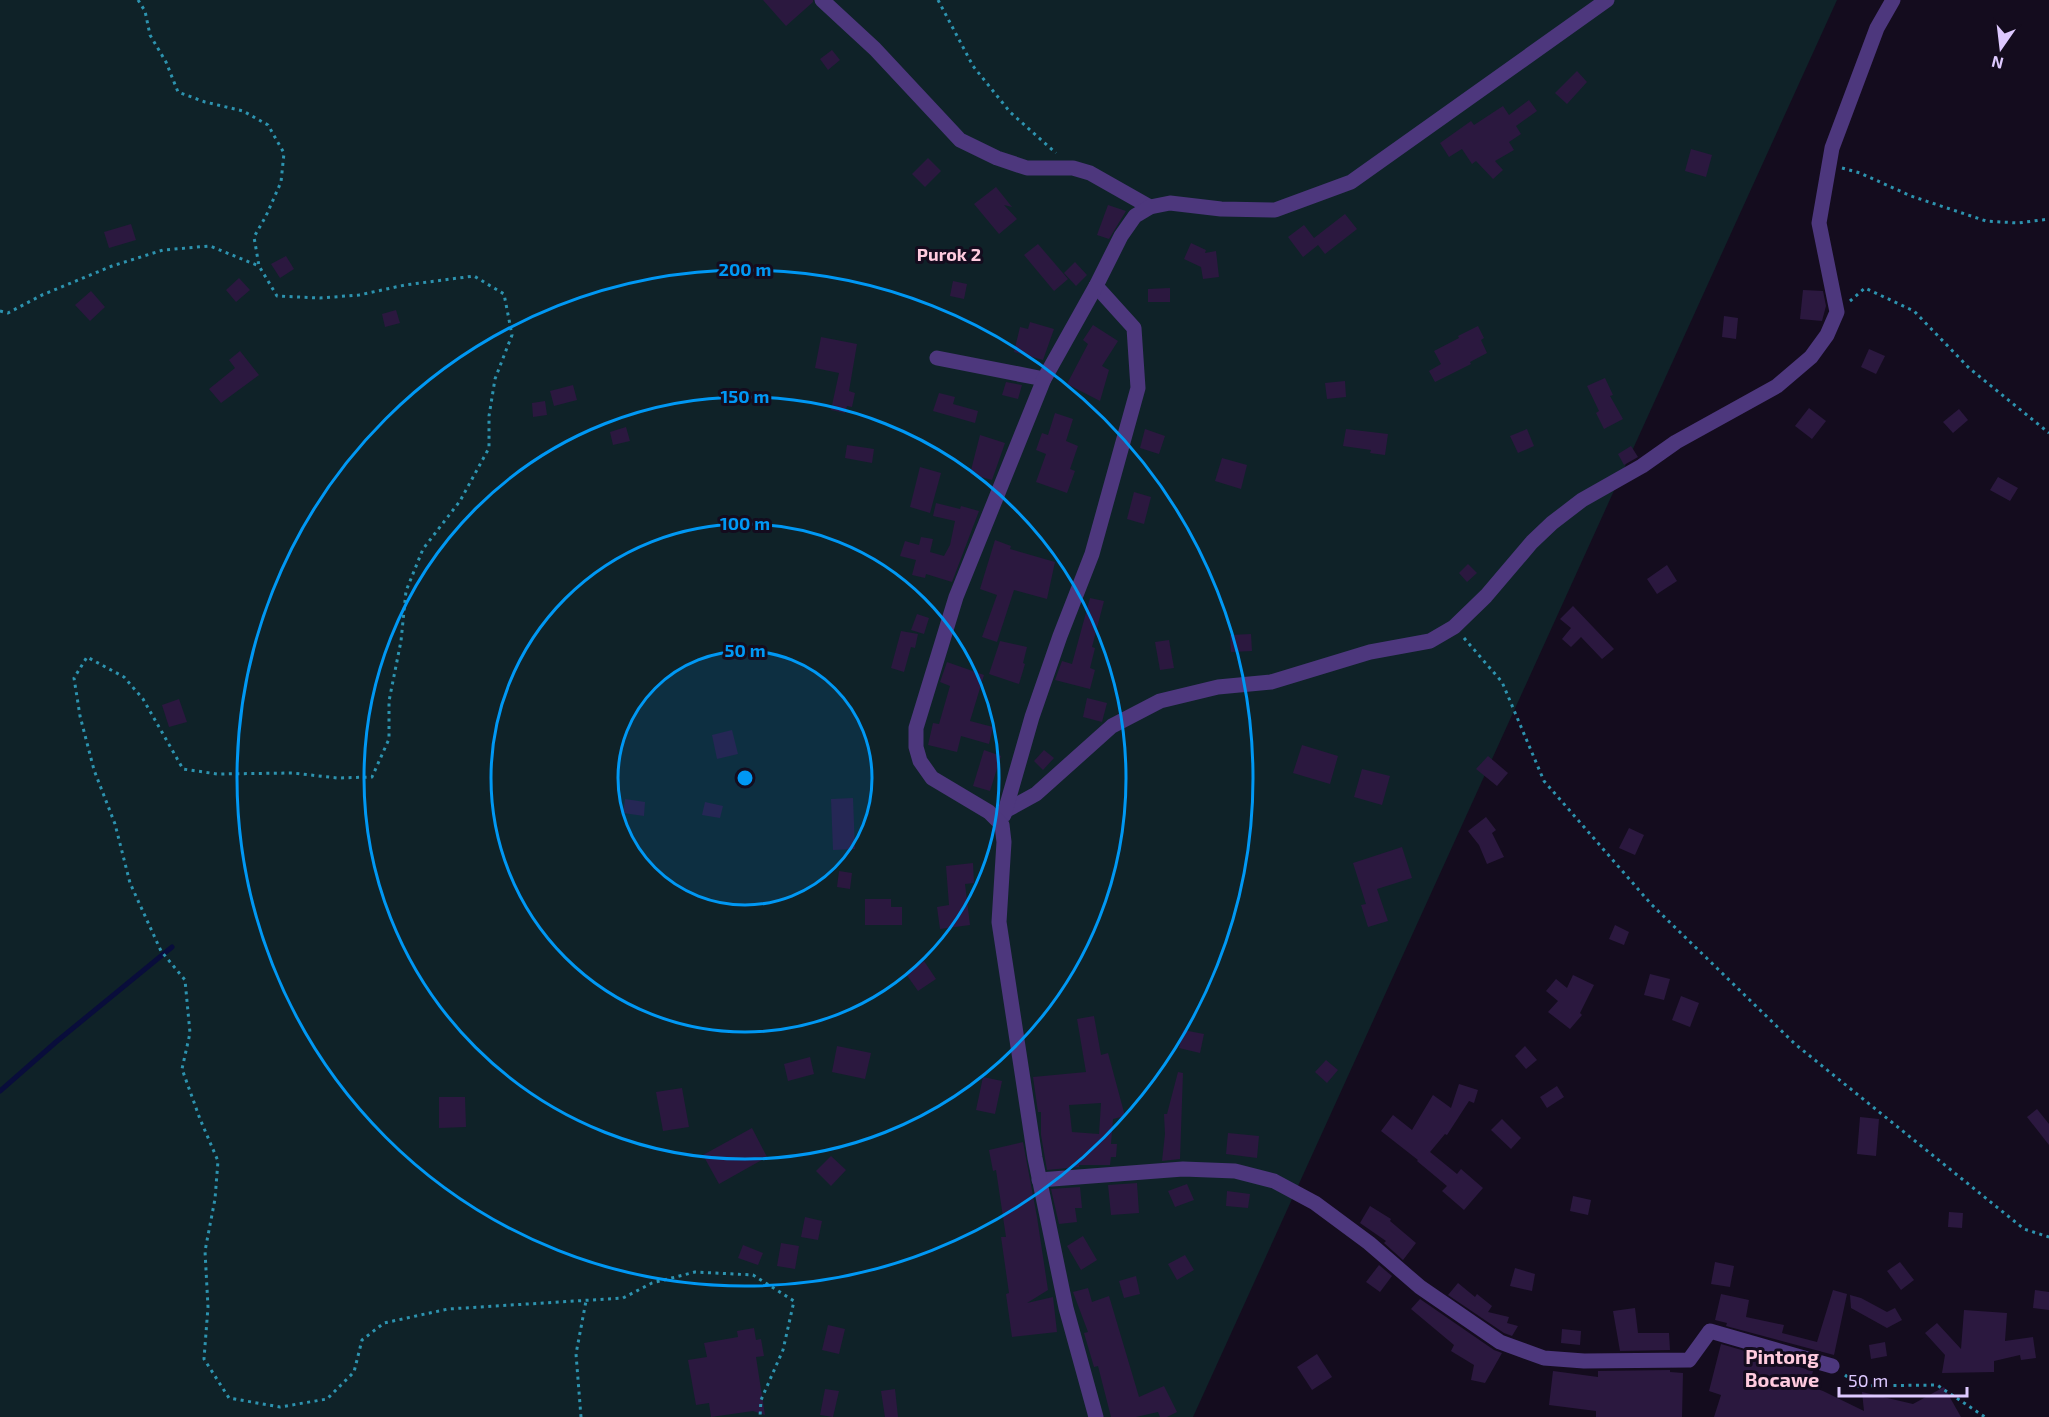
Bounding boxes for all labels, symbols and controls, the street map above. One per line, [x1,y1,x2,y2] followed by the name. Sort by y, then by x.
[1971,18,2031,78] north arrow
[1989,52,2005,74] text: N
[917,243,981,265] district label: Purok 2
[719,258,771,280] text: 200 m
[721,385,769,407] text: 150 m
[720,512,770,534] text: 100 m
[724,639,766,661] text: 50 m
[735,768,755,788] centre of rings
[1745,1344,1819,1391] district label: Pintong Bocawe
[1839,1360,1966,1398] scale bar
[1848,1369,1888,1391] text: 50 m

